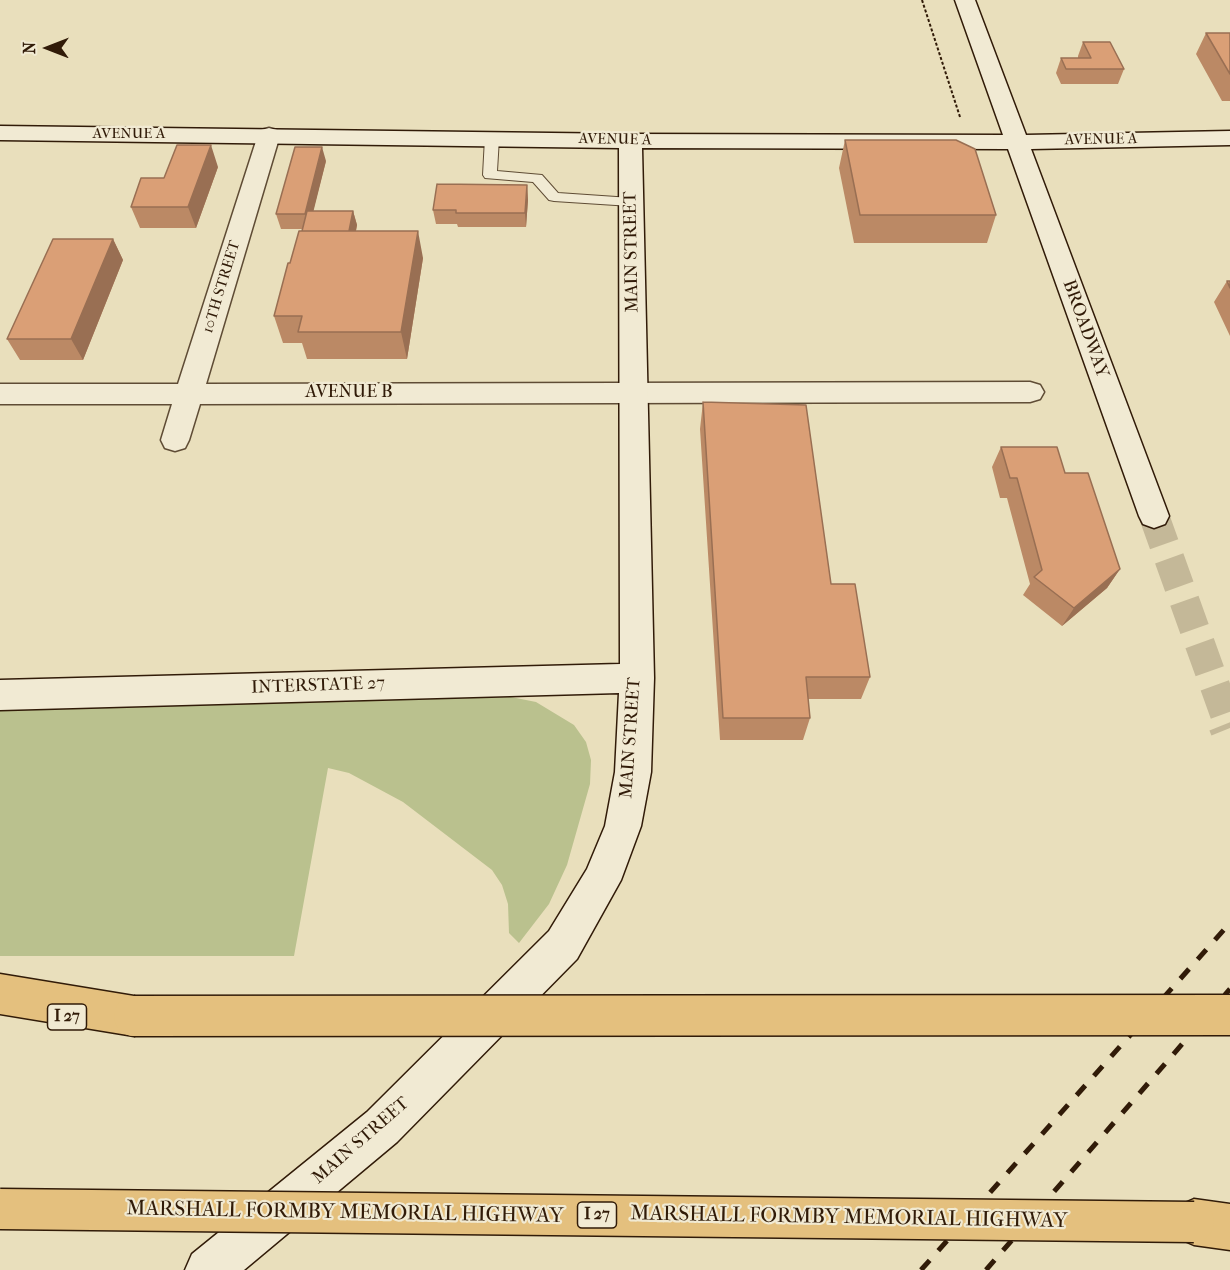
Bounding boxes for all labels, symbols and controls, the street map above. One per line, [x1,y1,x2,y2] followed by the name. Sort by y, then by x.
[18,18,78,78] north arrow
[20,42,39,54] text: N
[93,125,165,143] street label: AVENUE A
[578,130,652,150] street label: AVENUE A
[1064,130,1138,150] street label: AVENUE A
[620,191,644,313] street label: MAIN STREET
[199,239,245,335] street label: 10TH STREET
[1057,277,1113,381] street label: BROADWAY
[305,382,393,404] street label: AVENUE B
[251,673,385,699] street label: INTERSTATE 27
[616,677,646,799] street label: MAIN STREET
[48,1004,86,1030] road number: I 27
[308,1093,414,1189] street label: MAIN STREET
[126,1197,564,1229] street label: MARSHALL FORMBY MEMORIAL HIGHWAY
[578,1202,616,1228] road number: I 27
[630,1202,1068,1234] street label: MARSHALL FORMBY MEMORIAL HIGHWAY

